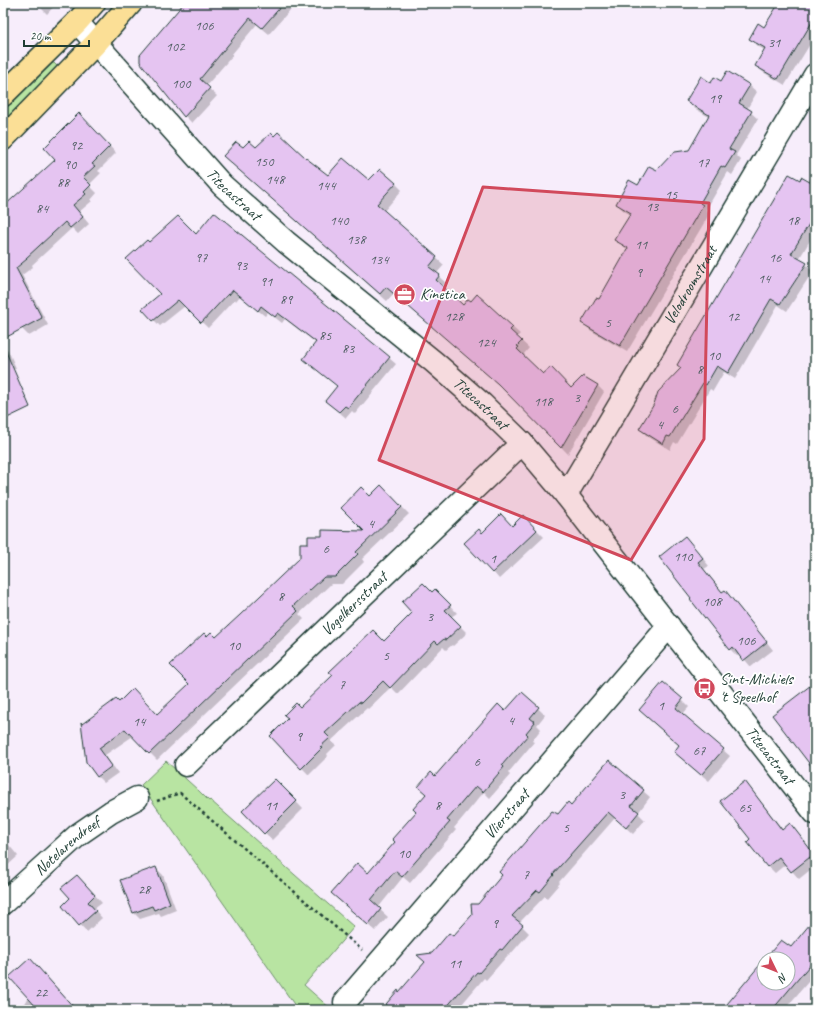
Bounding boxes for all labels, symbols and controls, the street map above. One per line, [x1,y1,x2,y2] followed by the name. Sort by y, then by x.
[195,17,214,34] house number: 106
[24,22,89,48] scale bar
[30,28,52,44] text: 20 m
[768,34,781,51] house number: 31
[166,38,186,55] house number: 102
[172,75,192,92] house number: 100
[709,90,723,107] house number: 19
[70,137,84,154] house number: 92
[255,153,275,170] house number: 150
[697,154,710,171] house number: 17
[64,156,78,173] house number: 90
[202,164,267,227] street label: Titecastraat
[266,171,286,188] house number: 148
[57,174,71,191] house number: 88
[317,177,337,194] house number: 144
[665,186,678,203] house number: 15
[646,198,660,215] house number: 13
[36,200,50,217] house number: 84
[330,212,350,229] house number: 140
[787,212,801,229] house number: 18
[347,231,367,248] house number: 138
[635,236,648,253] house number: 11
[659,241,722,328] street label: Velodroomstraat
[195,249,208,266] house number: 97
[769,249,782,266] house number: 16
[370,251,390,268] house number: 134
[235,257,249,274] house number: 93
[636,264,644,281] house number: 9
[758,270,772,287] house number: 14
[260,273,273,290] house number: 91
[392,281,418,307] office icon: Kinetica
[420,284,466,304] place label: Kinetica
[280,291,294,308] house number: 89
[445,308,465,325] house number: 128
[727,308,741,325] house number: 12
[605,314,612,331] house number: 5
[319,327,332,344] house number: 85
[477,334,497,351] house number: 124
[342,340,356,357] house number: 83
[708,347,722,364] house number: 10
[697,361,705,378] house number: 8
[449,373,515,436] street label: Titecastraat
[574,389,582,406] house number: 3
[534,393,554,410] house number: 118
[672,400,679,417] house number: 6
[657,416,665,433] house number: 4
[368,515,376,532] house number: 4
[323,540,330,557] house number: 6
[674,548,694,565] house number: 110
[490,550,497,567] house number: 1
[317,566,393,640] street label: Vogelkersstraat
[278,588,286,605] house number: 8
[703,593,723,610] house number: 108
[427,608,435,625] house number: 3
[737,632,756,649] house number: 106
[228,637,242,654] house number: 10
[383,647,390,664] house number: 5
[720,669,794,707] place label: Sint-Michiels 't Speelhof
[691,675,717,701] bus stop icon: Sint-Michiels 't Speelhof
[339,676,346,693] house number: 7
[658,697,665,714] house number: 1
[508,712,516,729] house number: 4
[133,713,147,730] house number: 14
[741,722,801,791] street label: Titecastraat
[296,728,304,745] house number: 9
[693,742,706,759] house number: 67
[474,753,481,770] house number: 6
[480,783,536,843] street label: Vlierstraat
[619,786,627,803] house number: 3
[265,797,278,814] house number: 11
[435,797,443,814] house number: 8
[739,799,752,816] house number: 65
[30,811,107,880] street label: Notelarendreef
[563,819,570,836] house number: 5
[398,845,412,862] house number: 10
[523,866,530,883] house number: 7
[138,881,152,898] house number: 28
[492,915,500,932] house number: 9
[756,951,796,991] north arrow
[449,955,462,972] house number: 11
[774,971,791,987] text: N
[35,984,49,1001] house number: 22

